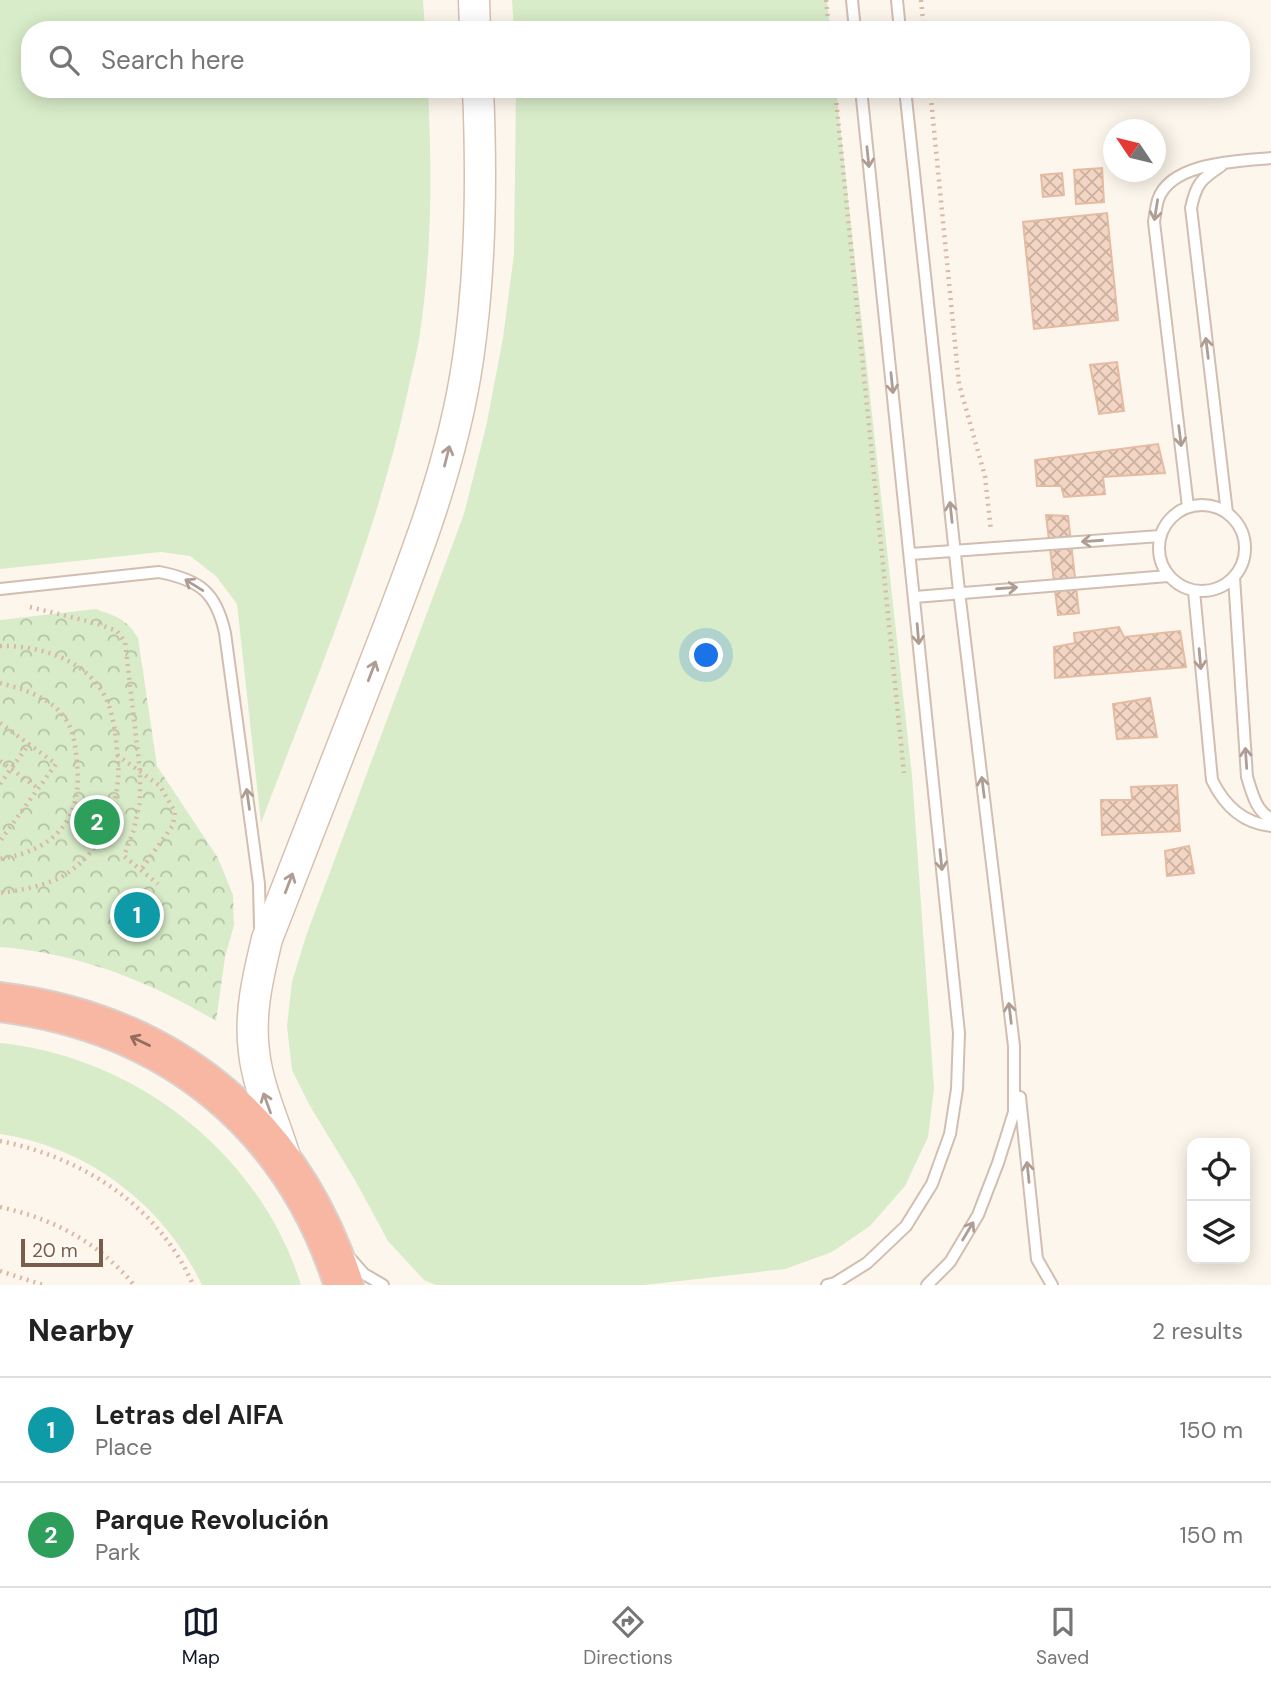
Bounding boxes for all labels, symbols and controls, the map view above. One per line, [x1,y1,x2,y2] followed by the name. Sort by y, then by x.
[21,21,1250,98] search box
[45,41,83,79] icon: search
[101,43,244,77] text: Search here
[1103,119,1166,182] north arrow
[862,145,875,168] one-way arrow
[1149,198,1162,221] one-way arrow
[1201,337,1214,359] one-way arrow
[886,372,899,394] one-way arrow
[1173,424,1186,447] one-way arrow
[441,445,454,468] one-way arrow
[945,501,958,524] one-way arrow
[1081,535,1104,548] one-way arrow
[185,577,205,591] one-way arrow
[995,581,1018,594] one-way arrow
[912,622,925,645] one-way arrow
[689,638,723,672] your location
[1194,647,1207,670] one-way arrow
[366,660,379,682] one-way arrow
[1239,748,1252,770] one-way arrow
[977,776,990,798] one-way arrow
[241,788,254,811] one-way arrow
[74,796,120,848] pin: 2
[935,849,948,871] one-way arrow
[284,872,297,894] one-way arrow
[114,889,160,941] pin: 1
[1004,1002,1017,1024] one-way arrow
[130,1034,151,1048] one-way arrow
[260,1092,272,1114] one-way arrow
[1187,1138,1250,1264] map controls
[1187,1138,1250,1201] button: locate
[1021,1162,1034,1184] one-way arrow
[1187,1201,1250,1264] button: layers
[962,1221,976,1241] one-way arrow
[21,1236,103,1268] scale bar
[32,1238,78,1263] text: 20 m
[28,1311,134,1350] text: Nearby
[1152,1316,1243,1346] text: 2 results
[95,1398,284,1432] text: Letras del AIFA
[47,1415,55,1445] text: 1
[1179,1415,1243,1445] text: 150 m
[95,1432,152,1462] text: Place
[95,1503,329,1537] text: Parque Revolución
[44,1520,58,1550] text: 2
[1179,1520,1243,1550] text: 150 m
[95,1537,140,1567] text: Park
[182,1603,220,1670] tab: Map
[583,1603,673,1670] tab: Directions
[1036,1603,1089,1670] tab: Saved

